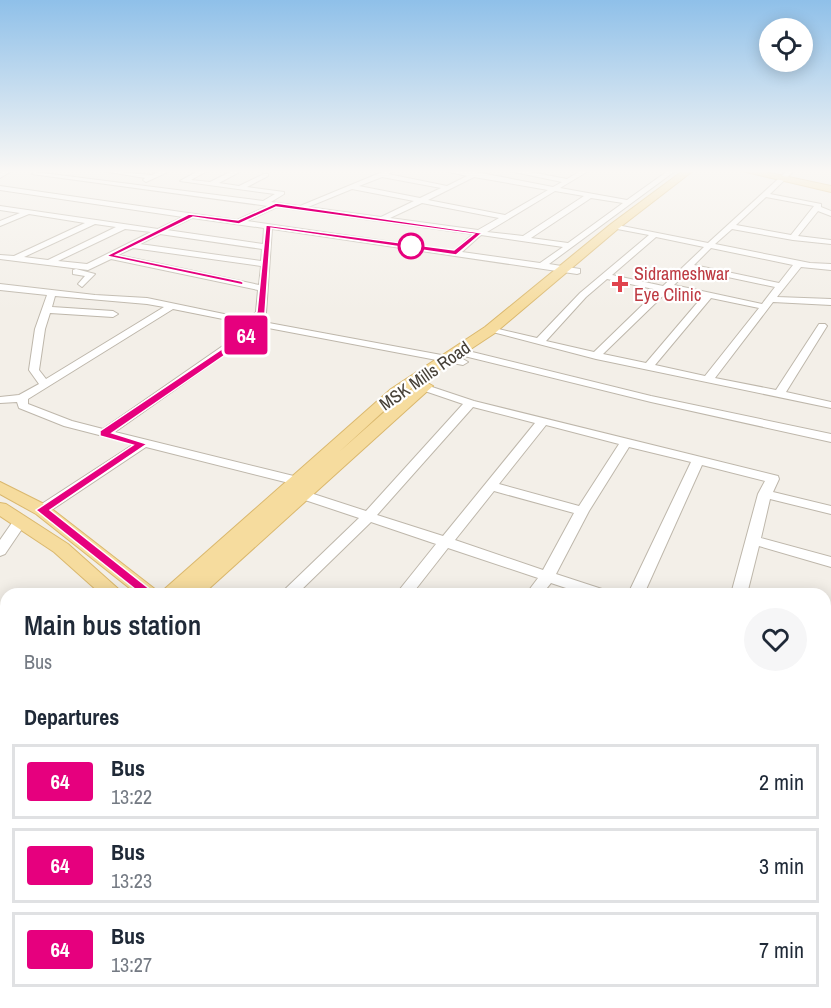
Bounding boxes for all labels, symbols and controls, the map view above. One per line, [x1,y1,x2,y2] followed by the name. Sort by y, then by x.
[759,18,813,72] map controls
[759,18,813,72] button: locate
[398,233,424,259] unlabelled marker
[634,261,729,307] place label: Sidrameshwar Eye Clinic
[611,275,629,293] marker: Sidrameshwar Eye Clinic
[219,316,273,354] line badge: 64
[236,321,256,350] text: 64
[374,335,475,416] street label: MSK Mills Road
[24,606,201,644] text: Main bus station
[744,608,807,671] button: heart
[24,648,52,675] text: Bus
[24,702,119,732] text: Departures
[111,753,145,783] text: Bus
[50,767,70,796] text: 64
[759,767,804,797] text: 2 min
[111,783,152,810] text: 13:22
[111,837,145,867] text: Bus
[50,851,70,880] text: 64
[759,851,804,881] text: 3 min
[111,867,152,894] text: 13:23
[111,921,145,951] text: Bus
[50,935,70,964] text: 64
[759,935,804,965] text: 7 min
[111,951,152,978] text: 13:27

